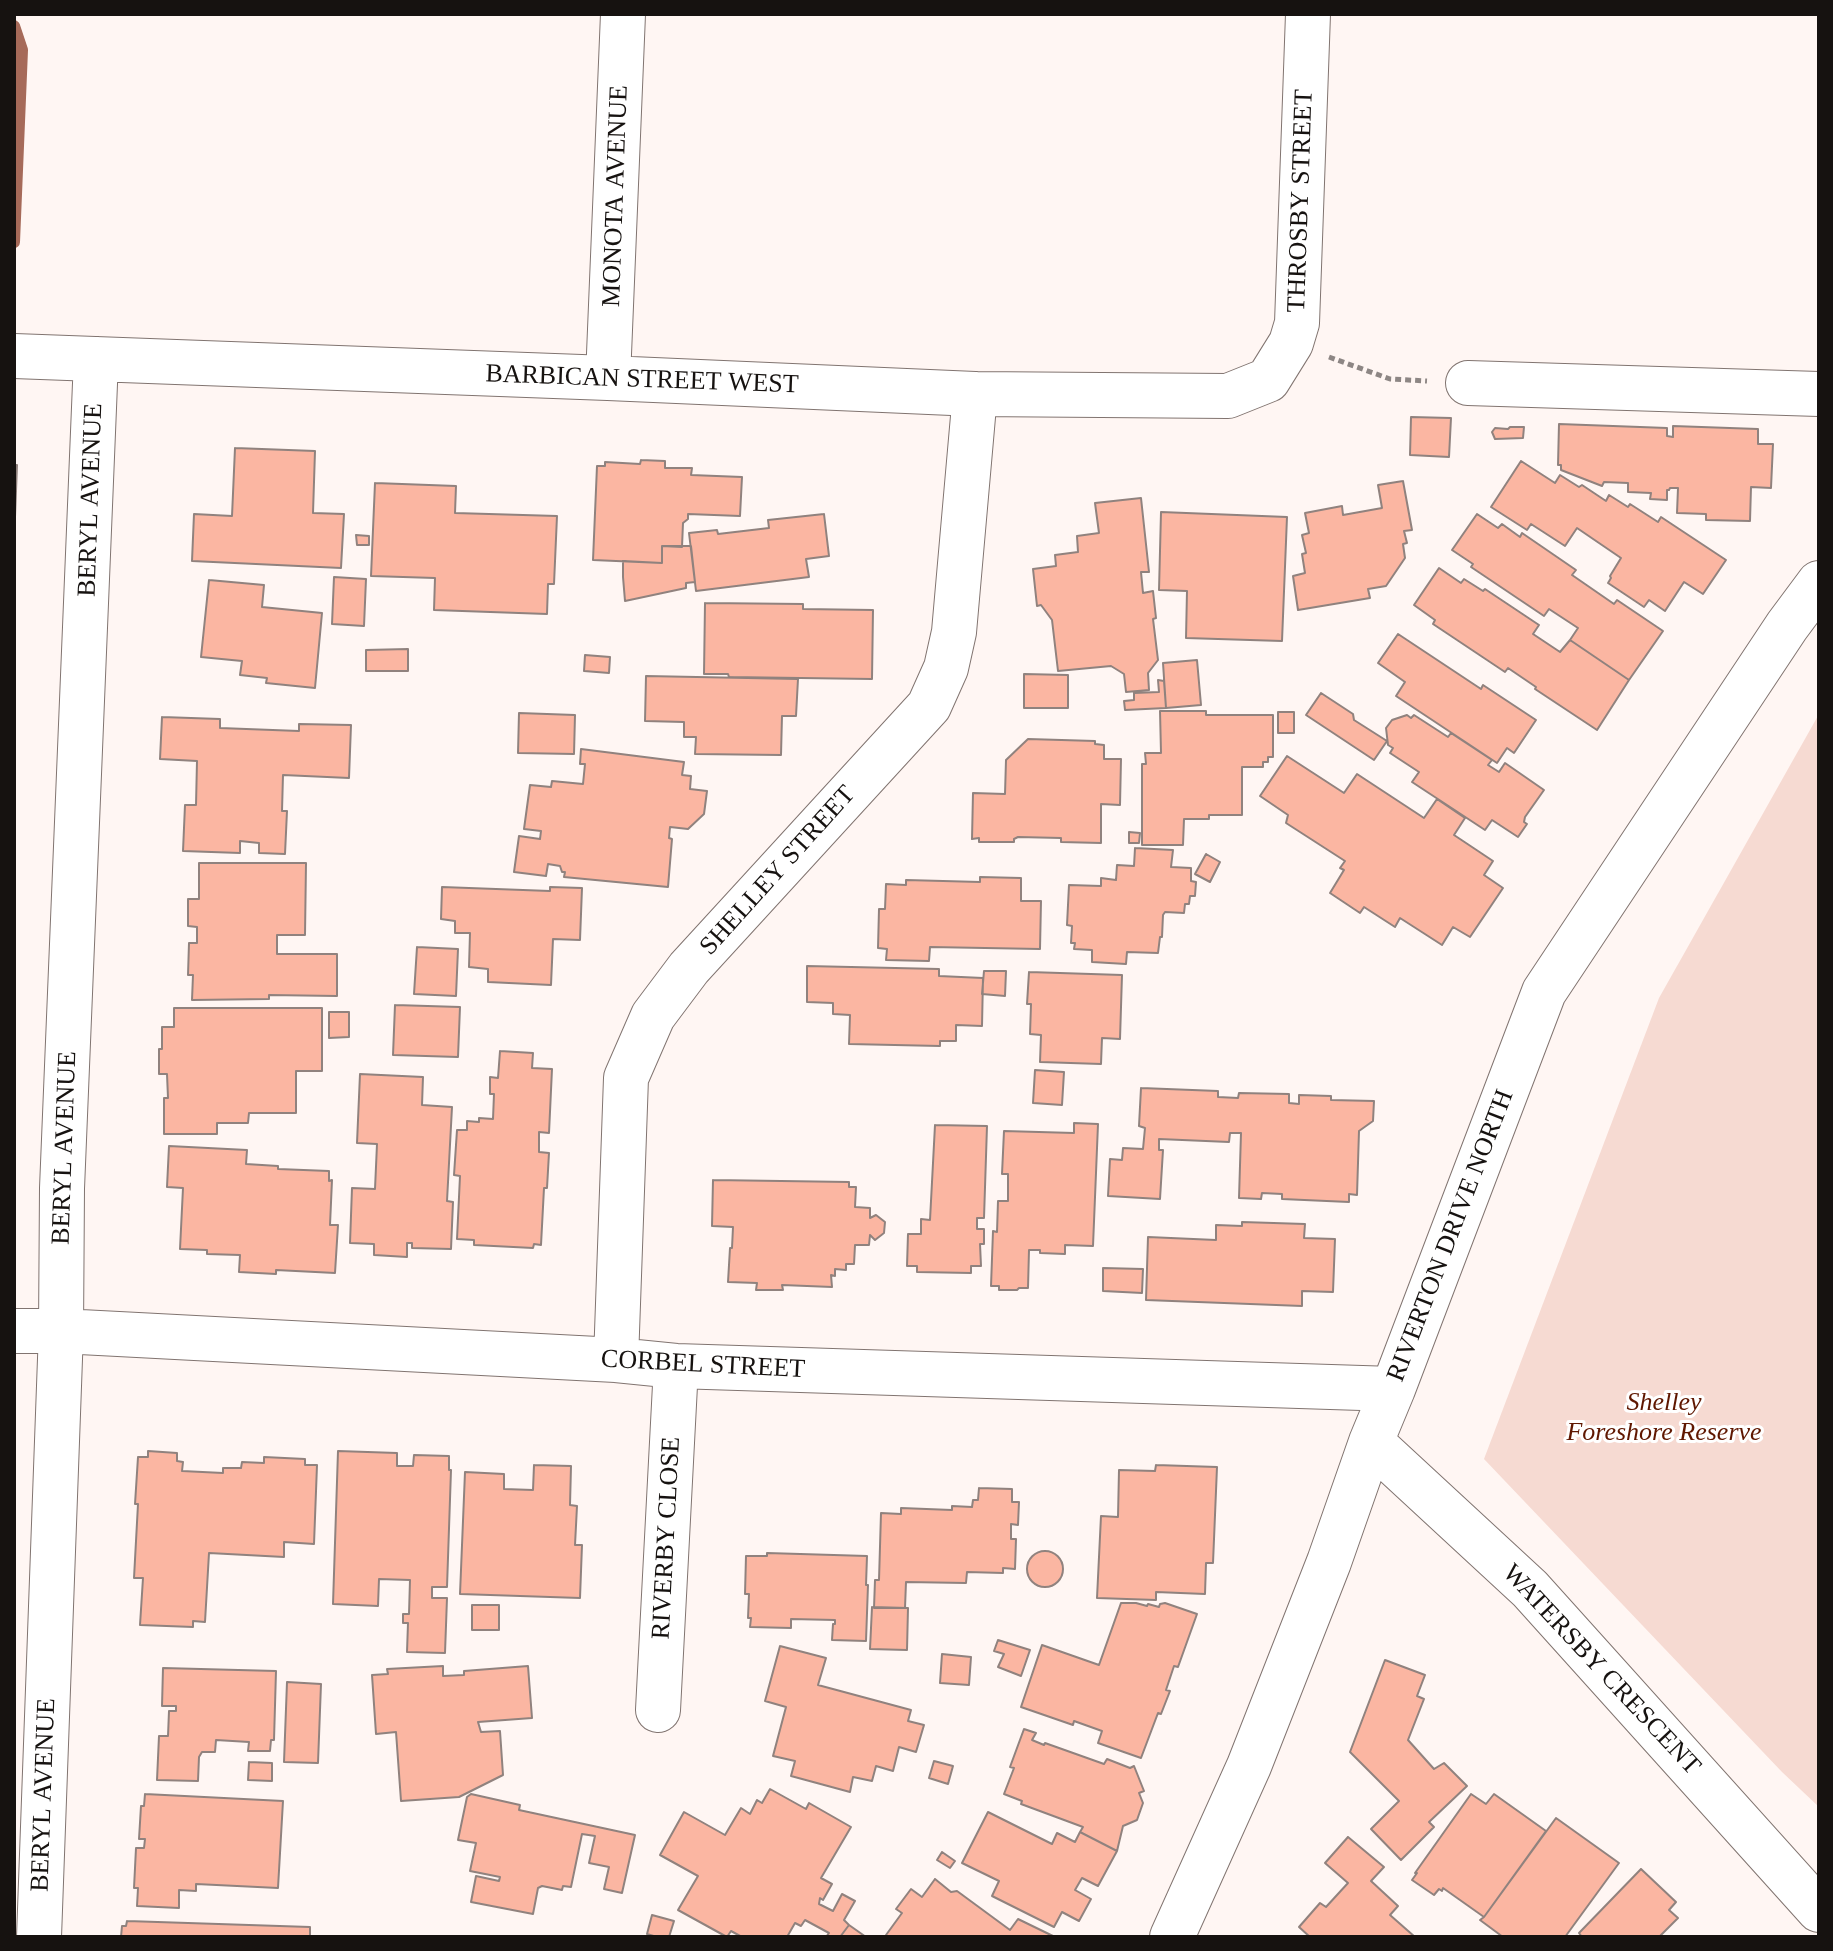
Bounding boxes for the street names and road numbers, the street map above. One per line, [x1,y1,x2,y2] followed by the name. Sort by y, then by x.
[597,85,635,307] street label: MONOTA AVENUE
[1282,89,1320,313] street label: THROSBY STREET
[485,359,799,401] street label: BARBICAN STREET WEST
[72,403,110,597] street label: BERYL AVENUE
[694,780,862,962] street label: SHELLEY STREET
[46,1051,84,1245] street label: BERYL AVENUE
[1381,1086,1521,1386] street label: RIVERTON DRIVE NORTH
[600,1344,806,1386] street label: CORBEL STREET
[646,1436,688,1640] street label: RIVERBY CLOSE
[1495,1558,1707,1782] street label: WATERSBY CRESCENT
[25,1698,63,1892] street label: BERYL AVENUE

